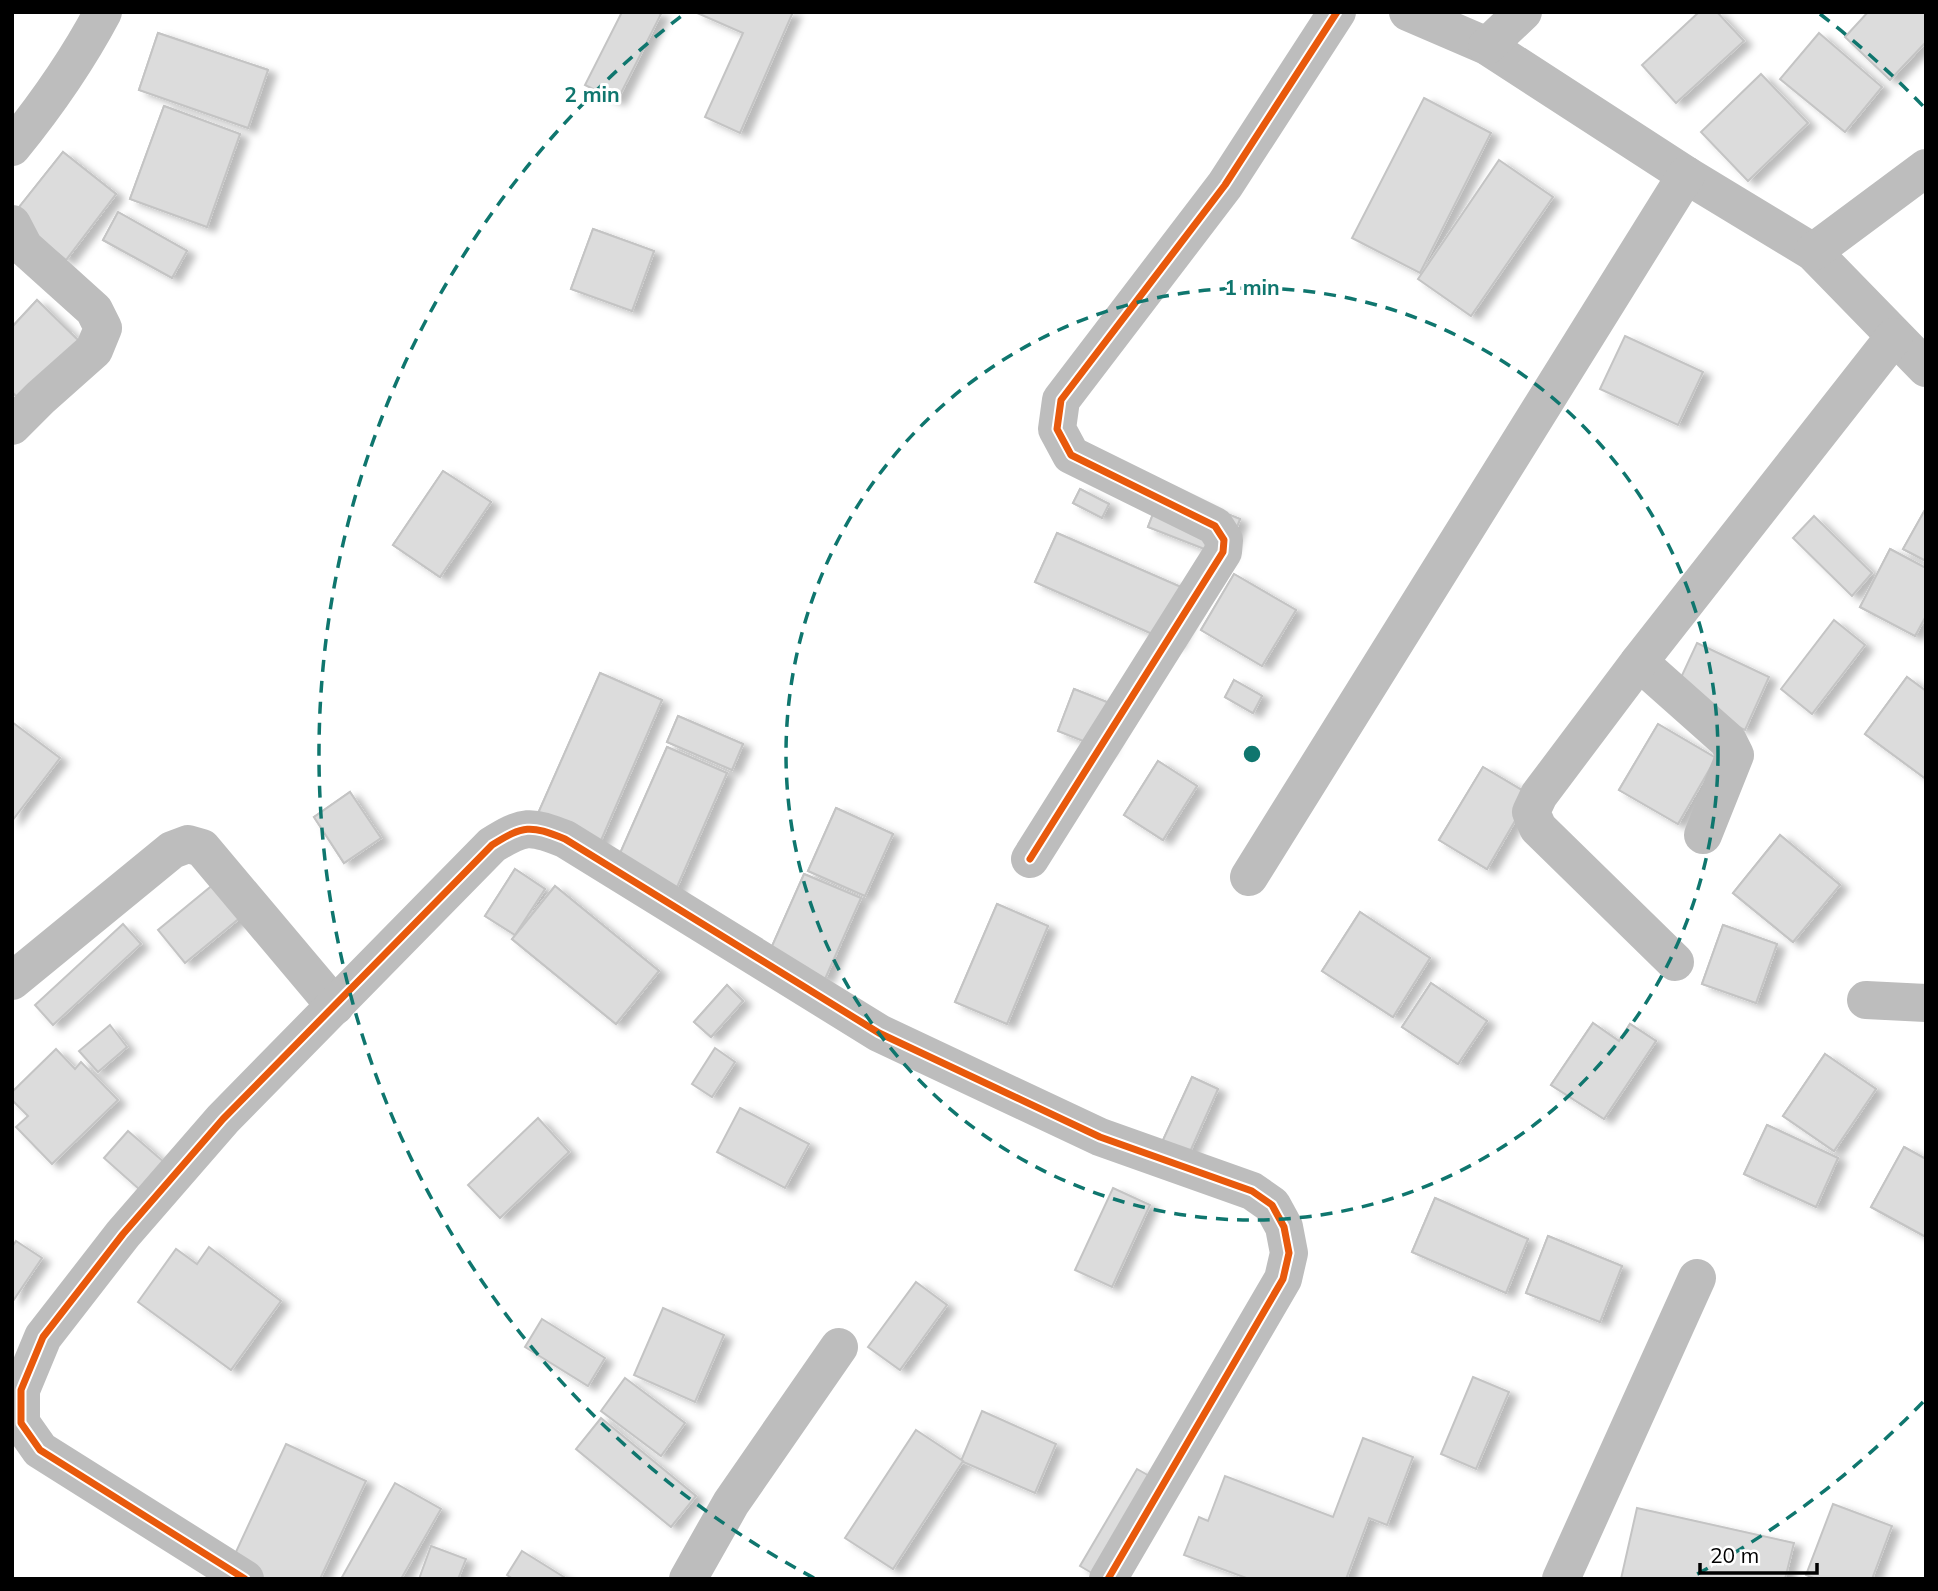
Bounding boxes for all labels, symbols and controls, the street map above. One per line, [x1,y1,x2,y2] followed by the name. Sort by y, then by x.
[564,81,620,107] text: 2 min
[1224,274,1280,300] text: 1 min
[1240,742,1264,766] centre of rings
[1700,1532,1817,1576] scale bar
[1710,1542,1759,1568] text: 20 m

